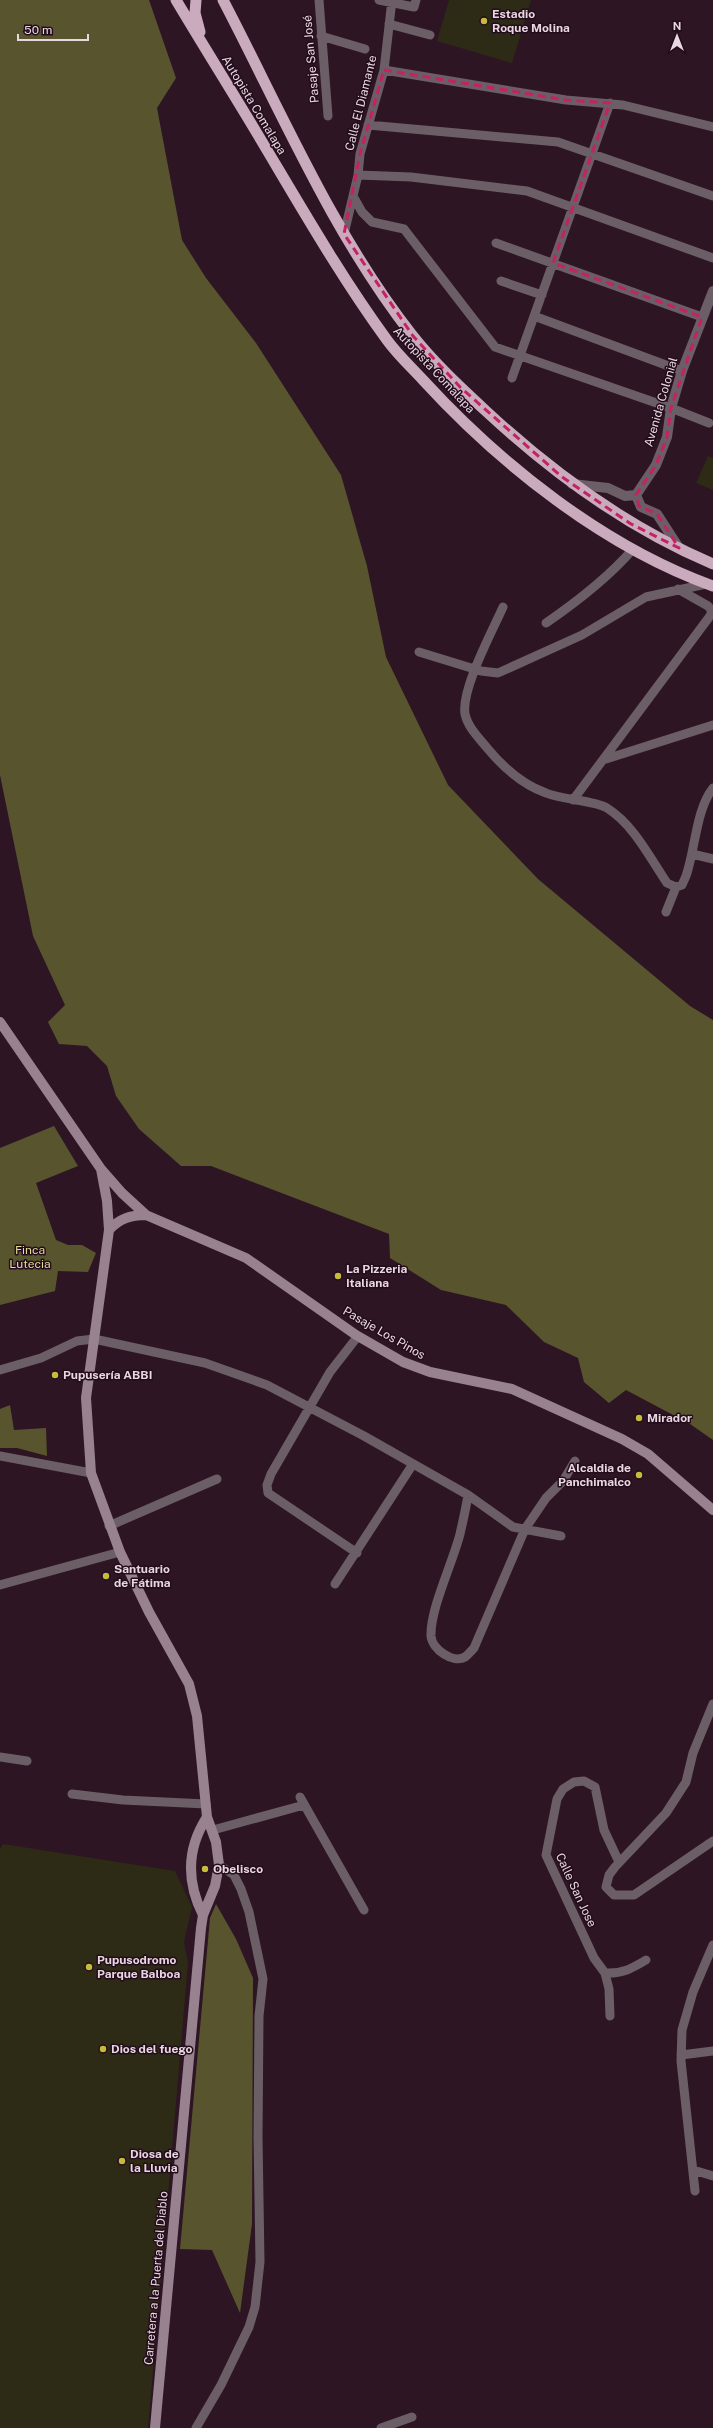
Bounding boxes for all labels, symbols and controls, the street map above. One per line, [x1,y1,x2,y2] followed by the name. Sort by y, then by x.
[492,7,570,35] place label: Estadio Roque Molina
[300,14,322,104] street label: Pasaje San José
[18,16,88,42] scale bar
[479,16,489,26] marker: Estadio Roque Molina
[657,16,697,56] north arrow
[673,20,681,32] text: N
[24,23,52,37] text: 50 m
[219,53,289,157] street label: Autopista Comalapa
[342,54,380,152] street label: Calle El Diamante
[390,324,478,416] street label: Autopista Comalapa
[642,355,681,448] street label: Avenida Colonial
[9,1243,51,1271] park label: Finca Lutecia
[346,1262,407,1290] place label: La Pizzeria Italiana
[333,1271,343,1281] marker: La Pizzeria Italiana
[340,1304,428,1362] street label: Pasaje Los Pinos
[63,1368,152,1382] place label: Pupusería ABBI
[50,1370,60,1380] marker: Pupusería ABBI
[647,1411,692,1425] place label: Mirador
[634,1413,644,1423] marker: Mirador
[558,1461,631,1489] place label: Alcaldia de Panchimalco
[634,1470,644,1480] marker: Alcaldia de Panchimalco
[114,1562,171,1590] place label: Santuario de Fátima
[101,1571,111,1581] marker: Santuario de Fátima
[553,1851,599,1929] street label: Calle San Jose
[213,1862,263,1876] place label: Obelisco
[200,1864,210,1874] marker: Obelisco
[97,1953,180,1981] place label: Pupusodromo Parque Balboa
[84,1962,94,1972] marker: Pupusodromo Parque Balboa
[111,2042,193,2056] place label: Dios del fuego
[98,2044,108,2054] marker: Dios del fuego
[130,2147,179,2175] place label: Diosa de la Lluvia
[117,2156,127,2166] marker: Diosa de la Lluvia
[141,2190,171,2365] street label: Carretera a la Puerta del Diablo

